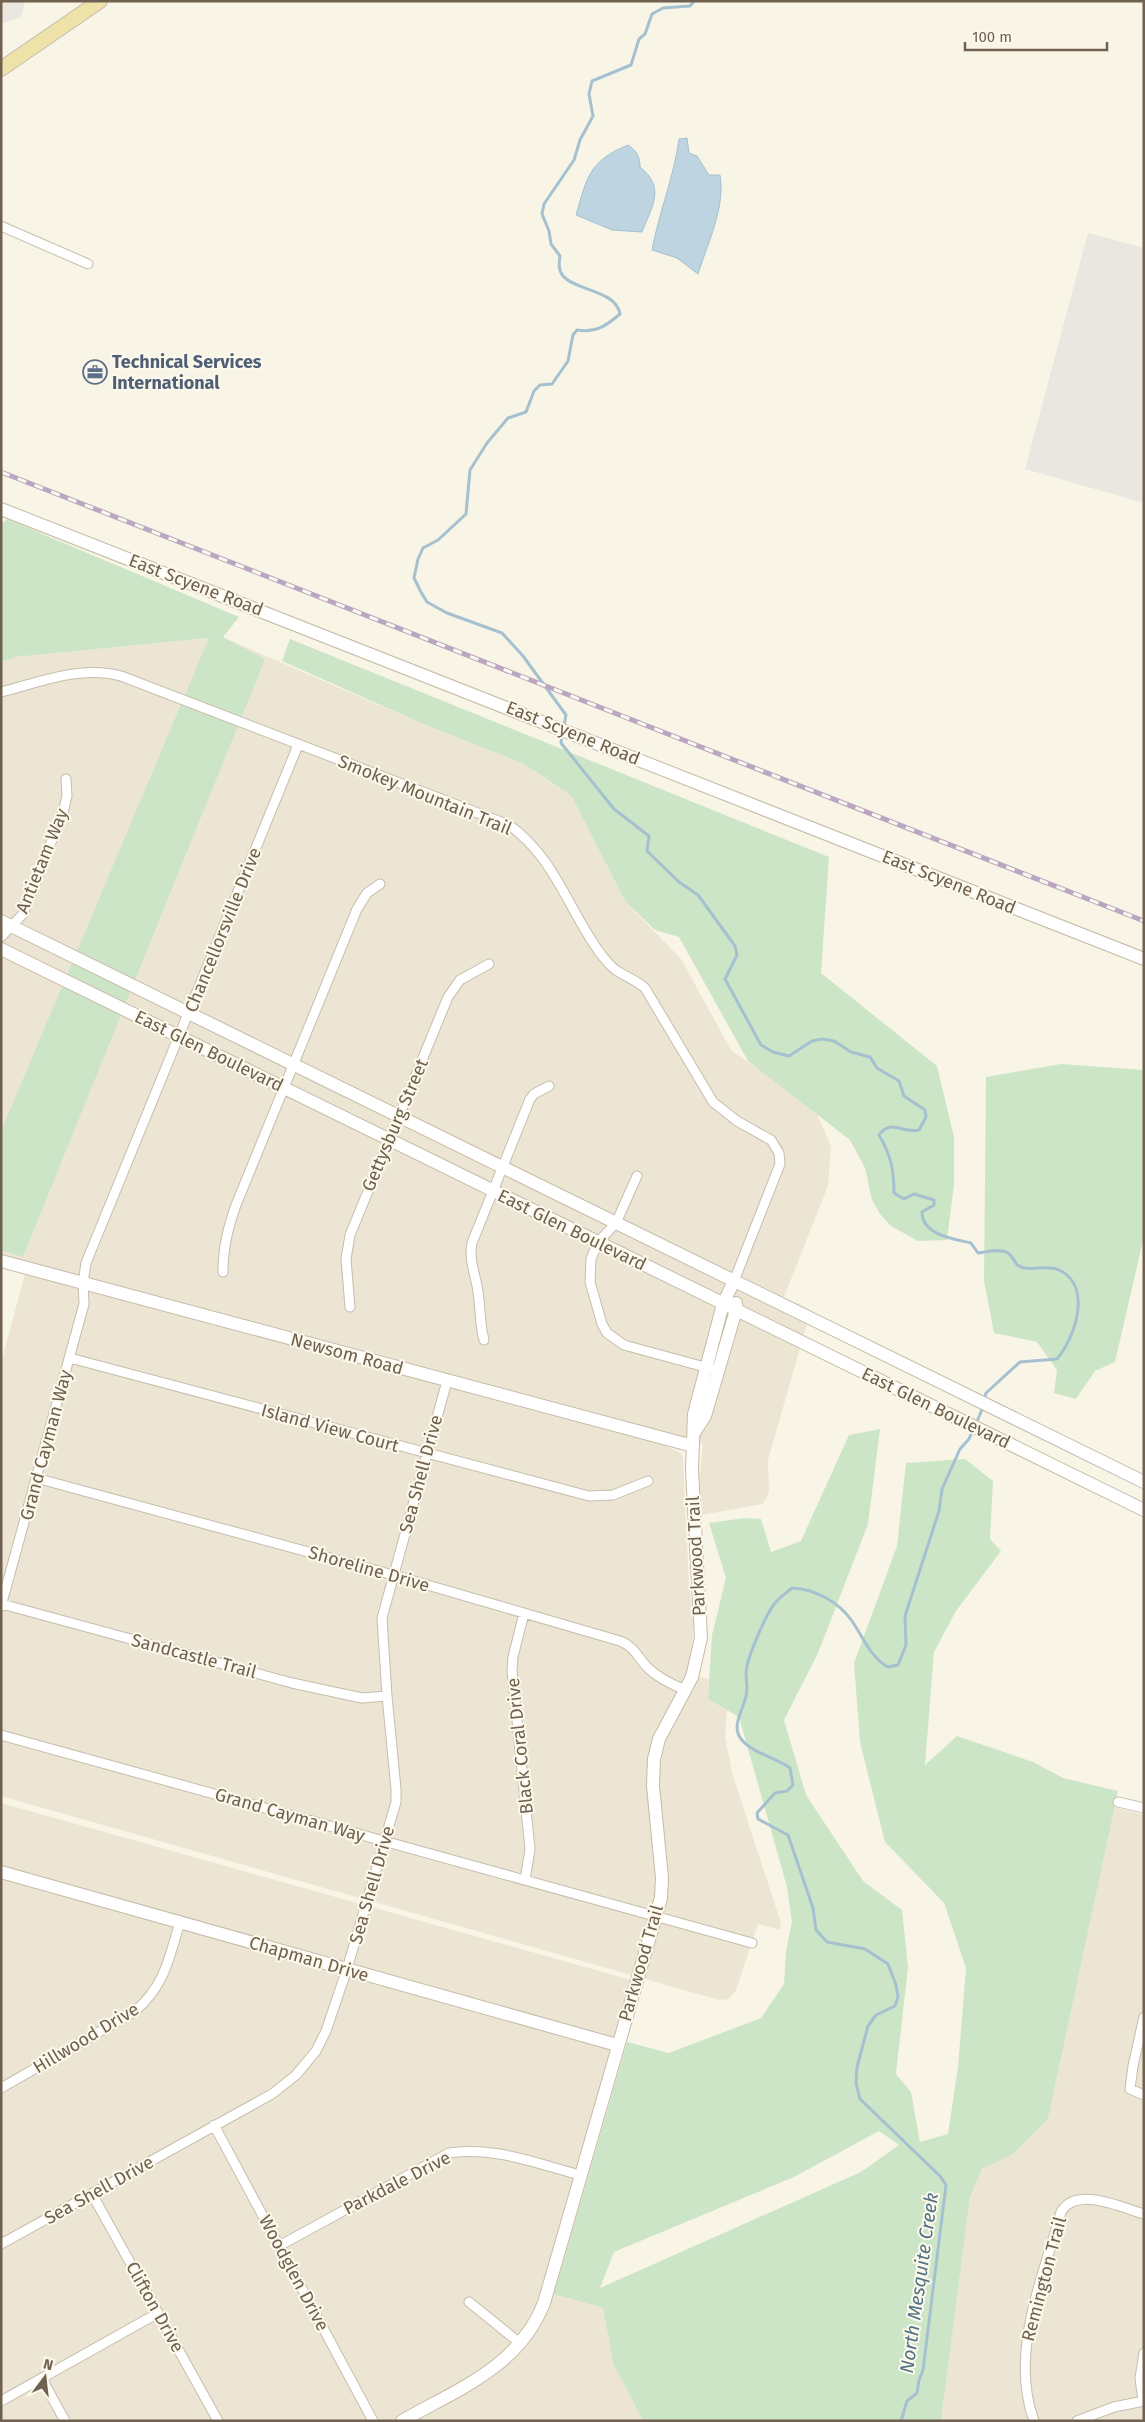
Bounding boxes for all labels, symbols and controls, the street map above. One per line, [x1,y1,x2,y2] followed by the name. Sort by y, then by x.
[965,20,1108,52] scale bar
[972,28,1012,46] text: 100 m
[112,351,262,394] place label: Technical Services International
[82,359,108,385] office icon: Technical Services International
[126,549,266,621] street label: East Scyene Road
[503,696,643,770] street label: East Scyene Road
[335,750,515,840] street label: Smokey Mountain Trail
[11,805,73,917] street label: Antietam Way
[180,844,266,1016] street label: Chancellorsville Drive
[879,845,1019,919] street label: East Scyene Road
[131,1005,287,1097] street label: East Glen Boulevard
[357,1055,433,1195] street label: Gettysburg Street
[494,1184,650,1276] street label: East Glen Boulevard
[288,1328,406,1380] street label: Newsom Road
[858,1362,1014,1454] street label: East Glen Boulevard
[15,1367,77,1523] street label: Grand Cayman Way
[259,1399,402,1457] street label: Island View Court
[395,1412,447,1536] street label: Sea Shell Drive
[682,1495,710,1617] street label: Parkwood Trail
[306,1541,432,1597] street label: Shoreline Drive
[129,1629,259,1683] street label: Sandcastle Trail
[502,1677,538,1815] street label: Black Coral Drive
[212,1783,368,1847] street label: Grand Cayman Way
[345,1823,399,1947] street label: Sea Shell Drive
[614,1902,668,2024] street label: Parkwood Trail
[247,1931,371,1987] street label: Chapman Drive
[29,1998,143,2078] street label: Hillwood Drive
[340,2146,454,2220] street label: Parkdale Drive
[40,2151,158,2229] street label: Sea Shell Drive
[895,2191,943,2375] water label: North Mesquite Creek
[254,2211,334,2335] street label: Woodglen Drive
[1017,2214,1071,2344] street label: Remington Trail
[121,2258,189,2356] street label: Clifton Drive
[20,2352,70,2402] north arrow
[42,2356,55,2374] text: N

